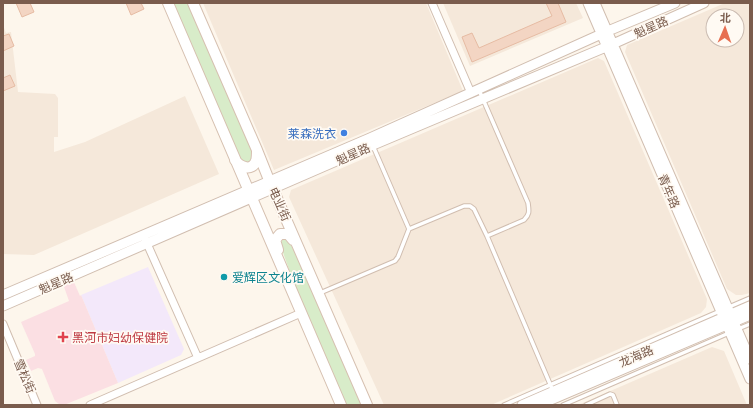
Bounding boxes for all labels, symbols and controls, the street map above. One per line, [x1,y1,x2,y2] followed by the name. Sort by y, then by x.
[705,8,745,48] north arrow
[720,11,731,25] text: 北
[631,13,671,41] street label: 魁星路
[288,126,336,141] place label: 莱森洗衣
[339,128,349,138] marker: 莱森洗衣
[333,140,373,168] street label: 魁星路
[655,171,683,211] street label: 青年路
[266,184,294,224] street label: 电业街
[36,269,76,297] street label: 魁星路
[232,270,304,285] place label: 爱辉区文化馆
[219,272,229,282] marker: 爱辉区文化馆
[72,330,168,345] place label: 黑河市妇幼保健院
[57,331,69,343] marker: 黑河市妇幼保健院
[616,342,656,370] street label: 龙海路
[11,356,39,396] street label: 雪松街

